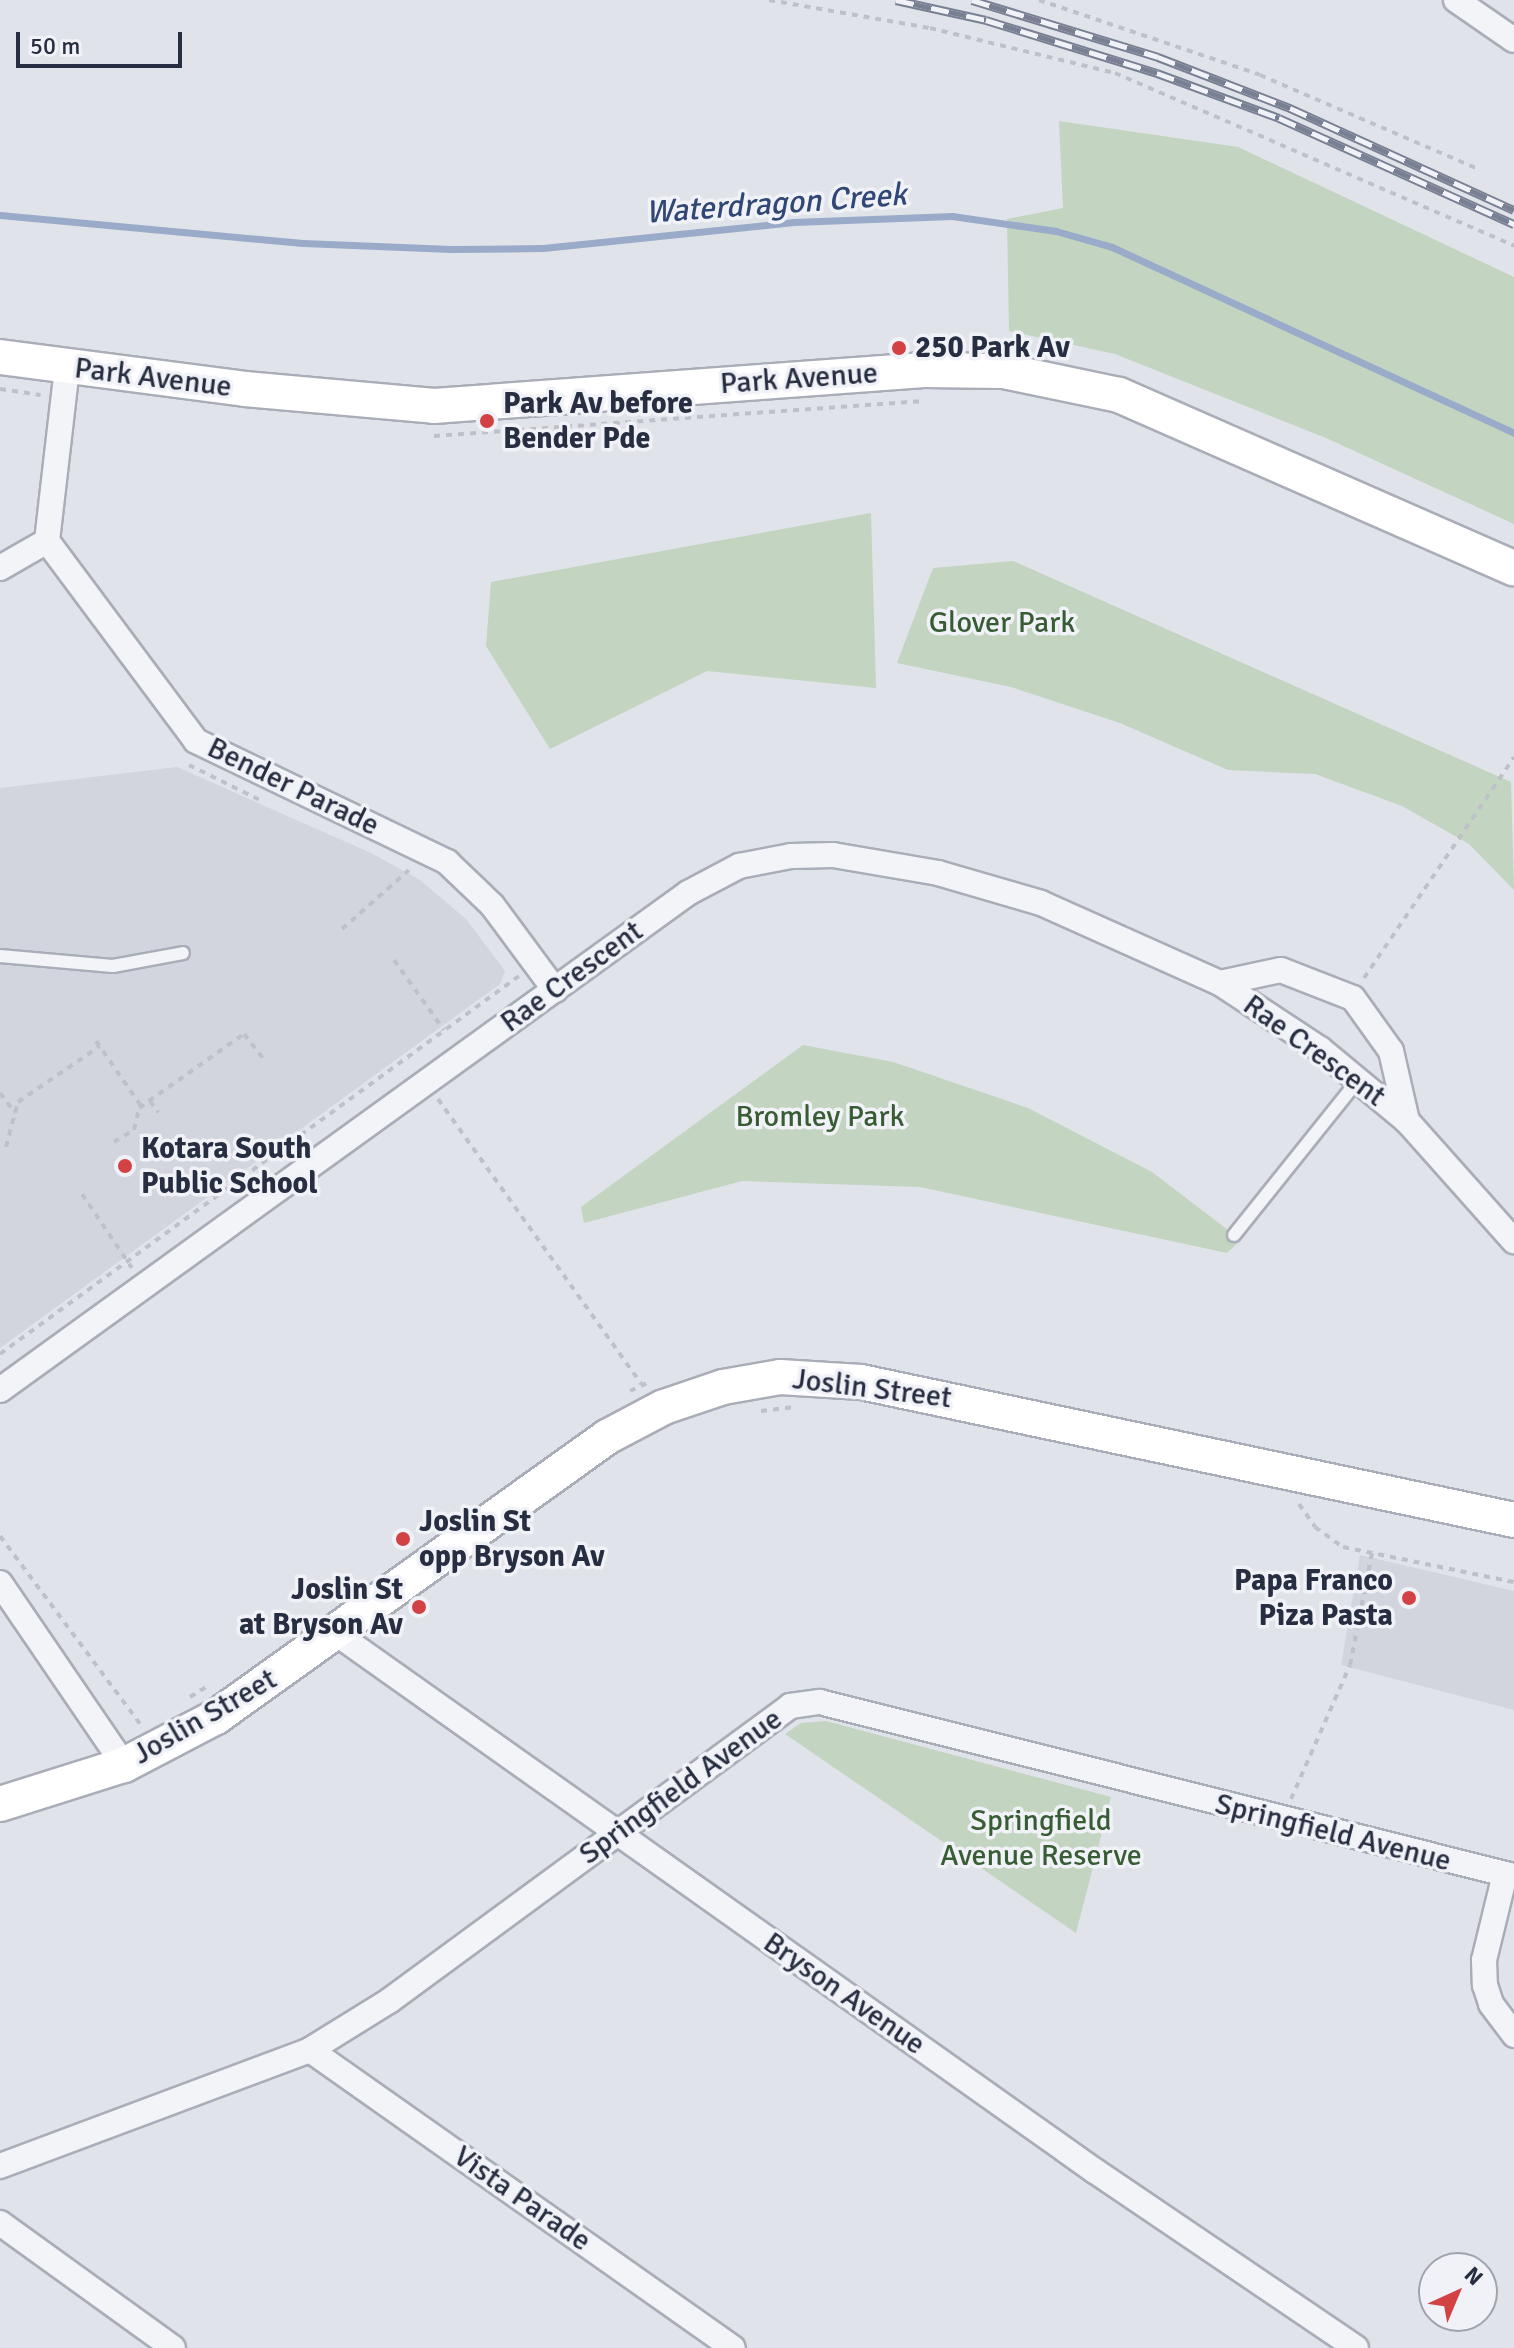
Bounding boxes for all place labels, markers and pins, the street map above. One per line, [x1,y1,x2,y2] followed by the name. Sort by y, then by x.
[915,330,1070,366] place label: 250 Park Av
[890,339,908,357] marker: 250 Park Av
[503,386,693,456] place label: Park Av before Bender Pde
[478,412,496,430] marker: Park Av before Bender Pde
[141,1131,318,1202] place label: Kotara South Public School
[116,1157,134,1175] marker: Kotara South Public School
[419,1504,605,1574] place label: Joslin St opp Bryson Av
[394,1530,412,1548] marker: Joslin St opp Bryson Av
[1234,1563,1393,1634] place label: Papa Franco Piza Pasta
[239,1572,403,1642] place label: Joslin St at Bryson Av
[1400,1589,1418,1607] marker: Papa Franco Piza Pasta
[410,1598,428,1616] marker: Joslin St at Bryson Av

